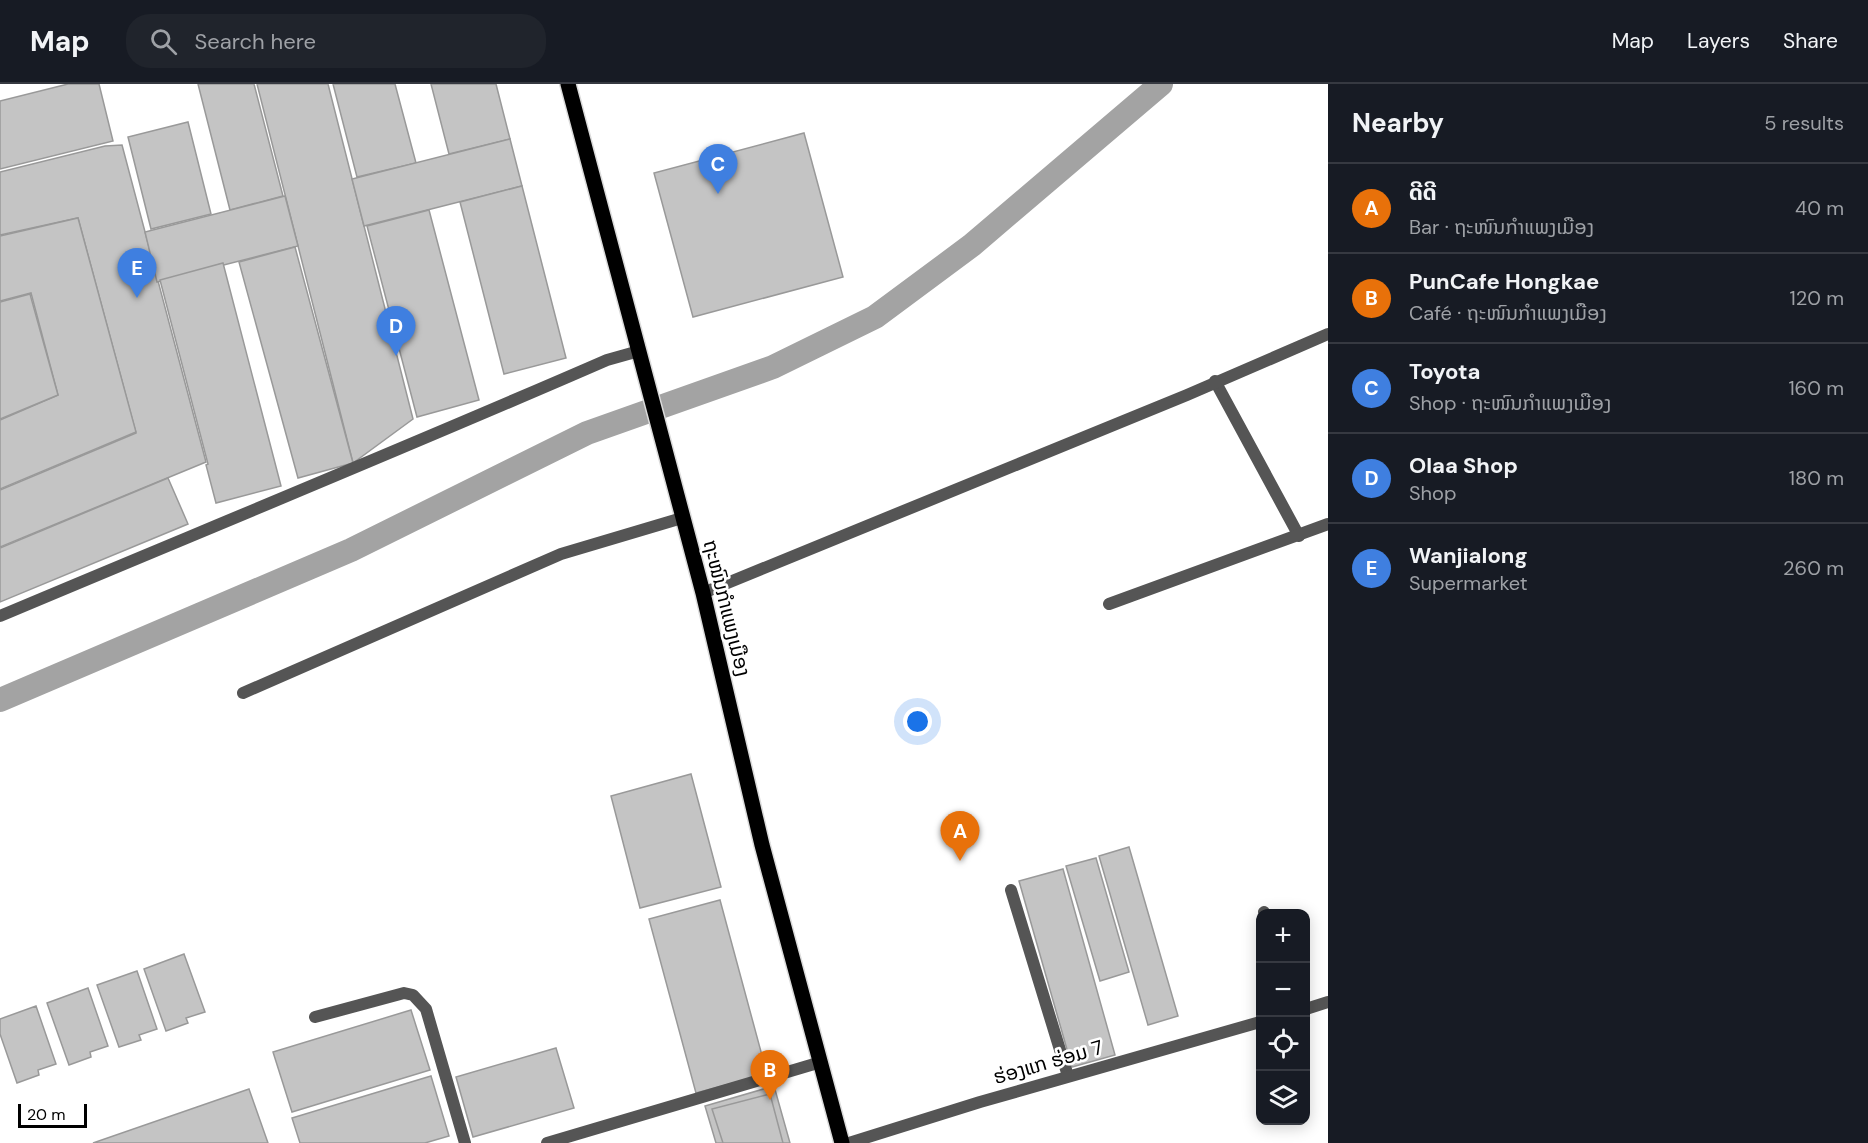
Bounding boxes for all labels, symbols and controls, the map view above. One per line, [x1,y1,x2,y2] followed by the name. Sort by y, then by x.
[126,14,546,68] search box
[30,23,90,60] text: Map
[147,25,180,58] icon: search
[195,27,316,56] text: Search here
[1612,27,1654,55] text: Map
[1687,27,1750,55] text: Layers
[1783,27,1838,55] text: Share
[1352,106,1444,140] text: Nearby
[1764,110,1844,136] text: 5 results
[698,144,738,194] pin: C
[1409,178,1437,207] text: ດີດີ
[1364,195,1379,221] text: A
[1795,195,1844,221] text: 40 m
[1409,214,1594,240] text: Bar · ຖະໜົນກຳແພງເມືອງ
[118,248,156,298] pin: E
[1409,267,1599,296] text: PunCafe Hongkae
[1365,285,1378,311] text: B
[1790,285,1844,311] text: 120 m
[1409,300,1607,326] text: Café · ຖະໜົນກຳແພງເມືອງ
[376,306,416,356] pin: D
[1409,357,1480,386] text: Toyota
[1364,375,1379,401] text: C
[1788,375,1844,401] text: 160 m
[1409,390,1611,416] text: Shop · ຖະໜົນກຳແພງເມືອງ
[1409,451,1518,480] text: Olaa Shop
[1364,465,1379,491] text: D
[1789,465,1844,491] text: 180 m
[1409,480,1456,506] text: Shop
[697,537,757,679] street label: ຖະໜົນກຳແພງເມືອງ
[1409,541,1528,570] text: Wanjialong
[1366,555,1377,581] text: E
[1783,555,1844,581] text: 260 m
[1409,570,1528,596] text: Supermarket
[903,707,932,736] your location
[940,812,980,861] pin: A
[1256,909,1310,1125] map controls
[1256,909,1310,963] button: +
[1256,963,1310,1017] button: −
[1256,1017,1310,1071] button: locate
[990,1034,1106,1090] street label: ຮ່ອງແກ ຮ່ອມ 7
[750,1050,790,1100] pin: B
[1256,1071,1310,1125] button: layers
[18,1101,87,1128] scale bar
[27,1104,66,1125] text: 20 m

